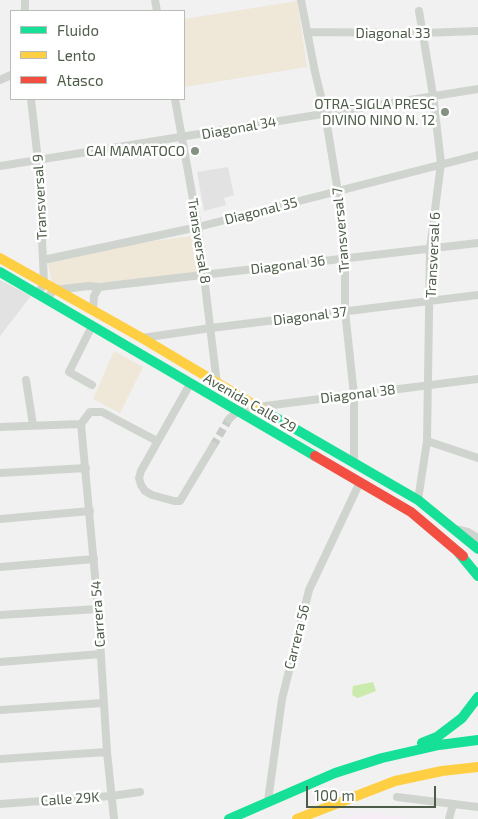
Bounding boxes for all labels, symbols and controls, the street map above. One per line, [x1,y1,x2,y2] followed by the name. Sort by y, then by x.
[10,10,185,100] legend
[57,21,99,39] text: Fluido
[356,25,430,41] street label: Diagonal 33
[57,46,96,64] text: Lento
[57,71,103,89] text: Atasco
[314,96,435,128] place label: OTRA-SIGLA PRESC DIVINO NINO N. 12
[439,106,451,118] marker: OTRA-SIGLA PRESC DIVINO NINO N. 12
[200,113,278,143] street label: Diagonal 34
[86,143,185,159] place label: CAI MAMATOCO
[189,145,201,157] marker: CAI MAMATOCO
[29,154,51,240] street label: Transversal 9
[329,187,353,273] street label: Transversal 7
[223,194,299,228] street label: Diagonal 35
[184,197,214,285] street label: Transversal 8
[422,212,444,298] street label: Transversal 6
[250,252,326,278] street label: Diagonal 36
[272,303,348,329] street label: Diagonal 37
[201,370,299,436] street label: Avenida Calle 29
[319,381,397,407] street label: Diagonal 38
[87,580,109,648] street label: Carrera 54
[281,603,313,671] street label: Carrera 56
[308,776,438,808] scale bar
[314,786,355,804] text: 100 m
[40,789,100,809] street label: Calle 29K

